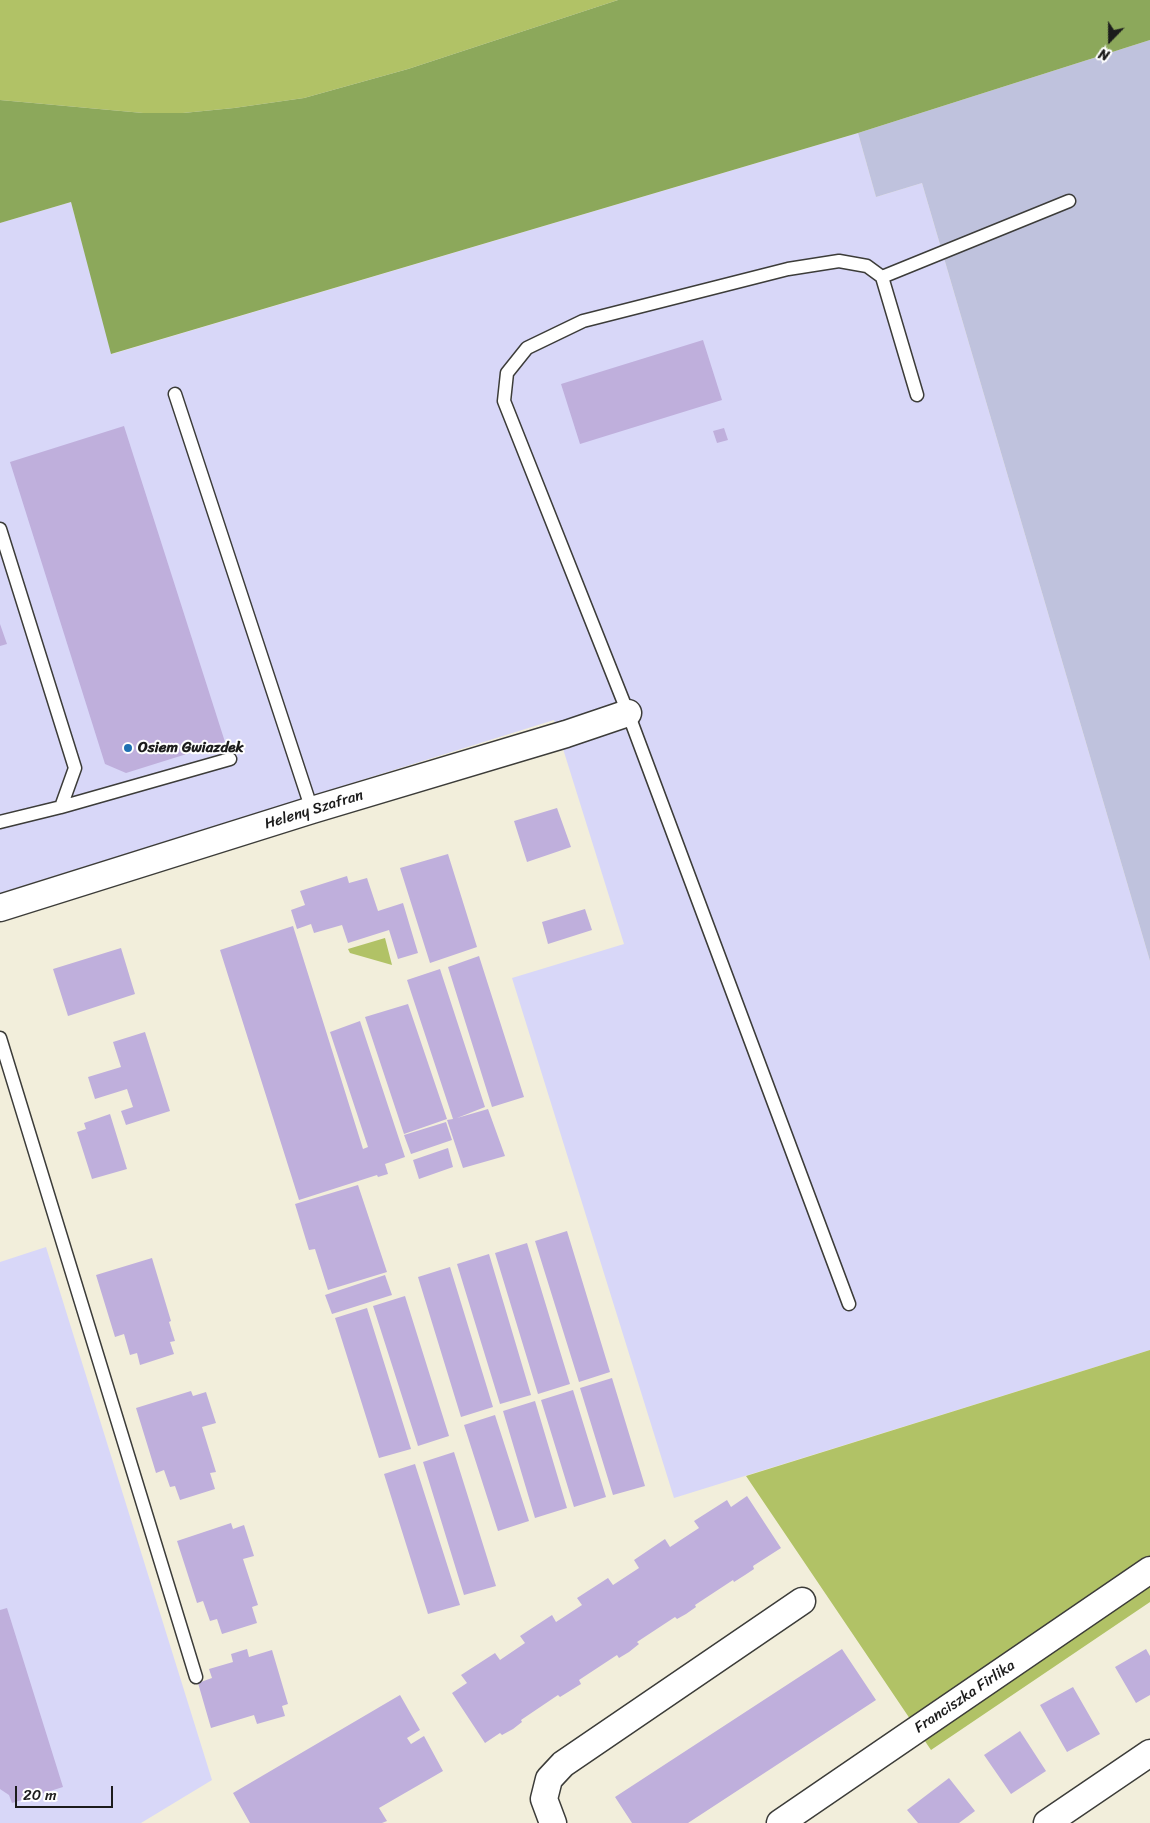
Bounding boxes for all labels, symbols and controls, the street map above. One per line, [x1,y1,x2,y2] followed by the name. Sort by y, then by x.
[1085,15,1135,65] north arrow
[1095,41,1113,68] text: N
[138,739,243,757] place label: Osiem Gwiazdek
[122,742,134,754] marker: Osiem Gwiazdek
[262,786,366,834] street label: Heleny Szafran
[911,1657,1019,1737] street label: Franciszka Firlika
[18,1776,115,1808] scale bar
[23,1782,57,1808] text: 20 m

